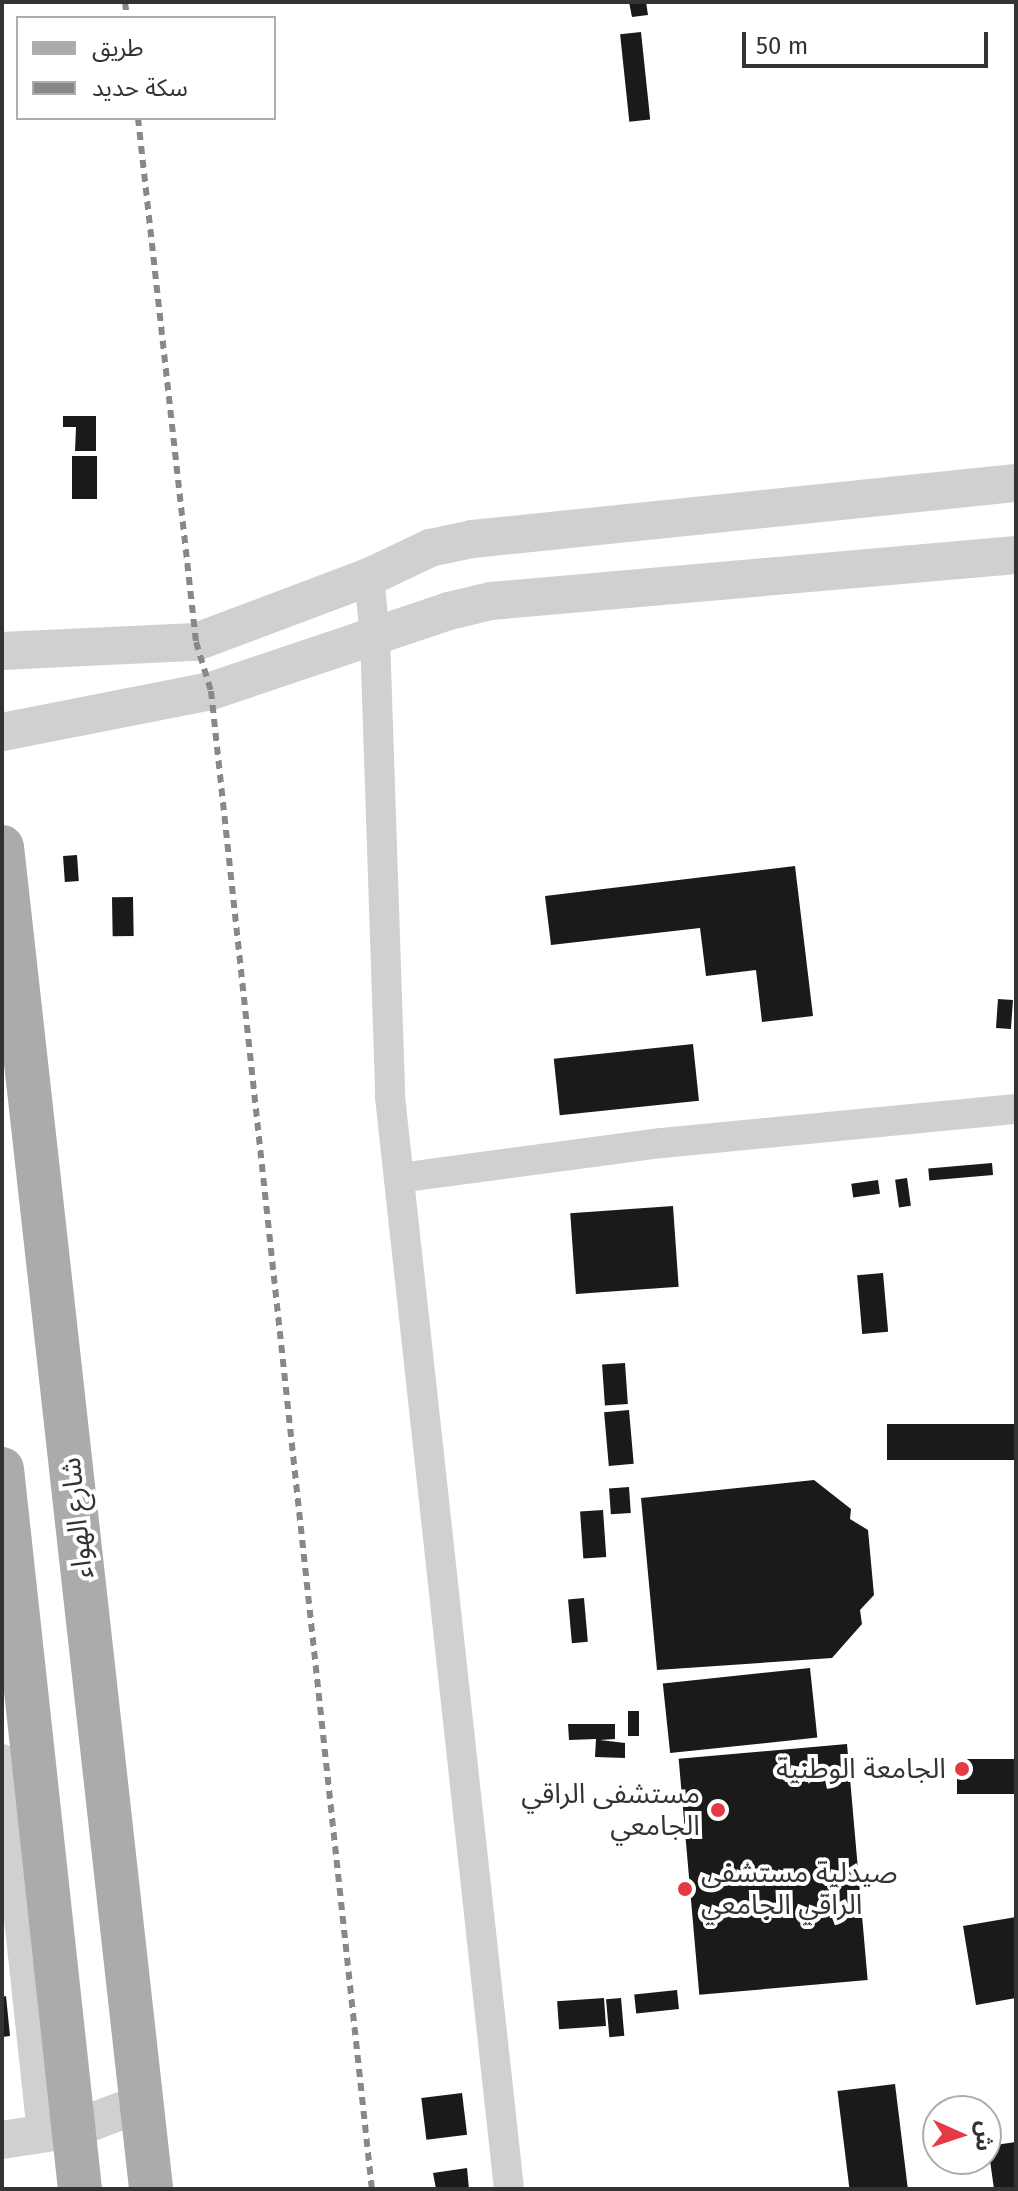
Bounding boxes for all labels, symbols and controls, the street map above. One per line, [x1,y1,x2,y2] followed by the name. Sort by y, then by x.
[16,16,276,120] legend
[746,16,992,66] scale bar
[756,32,808,60] text: 50 m
[92,34,144,62] text: طريق
[92,74,188,102] text: سكة حديد
[54,1456,100,1580] street label: شارع الهواء
[776,1752,946,1786] place label: الجامعة الوطنية
[953,1760,971,1778] marker: الجامعة الوطنية
[521,1777,700,1843] place label: مستشفى الراقي الجامعي
[707,1799,729,1821] marker: مستشفى الراقي الجامعي
[701,1856,898,1922] place label: صيدلية مستشفى الراقي الجامعي
[676,1880,694,1898] marker: صيدلية مستشفى الراقي الجامعي
[922,2095,1002,2175] north arrow
[970,2120,999,2152] text: ش

